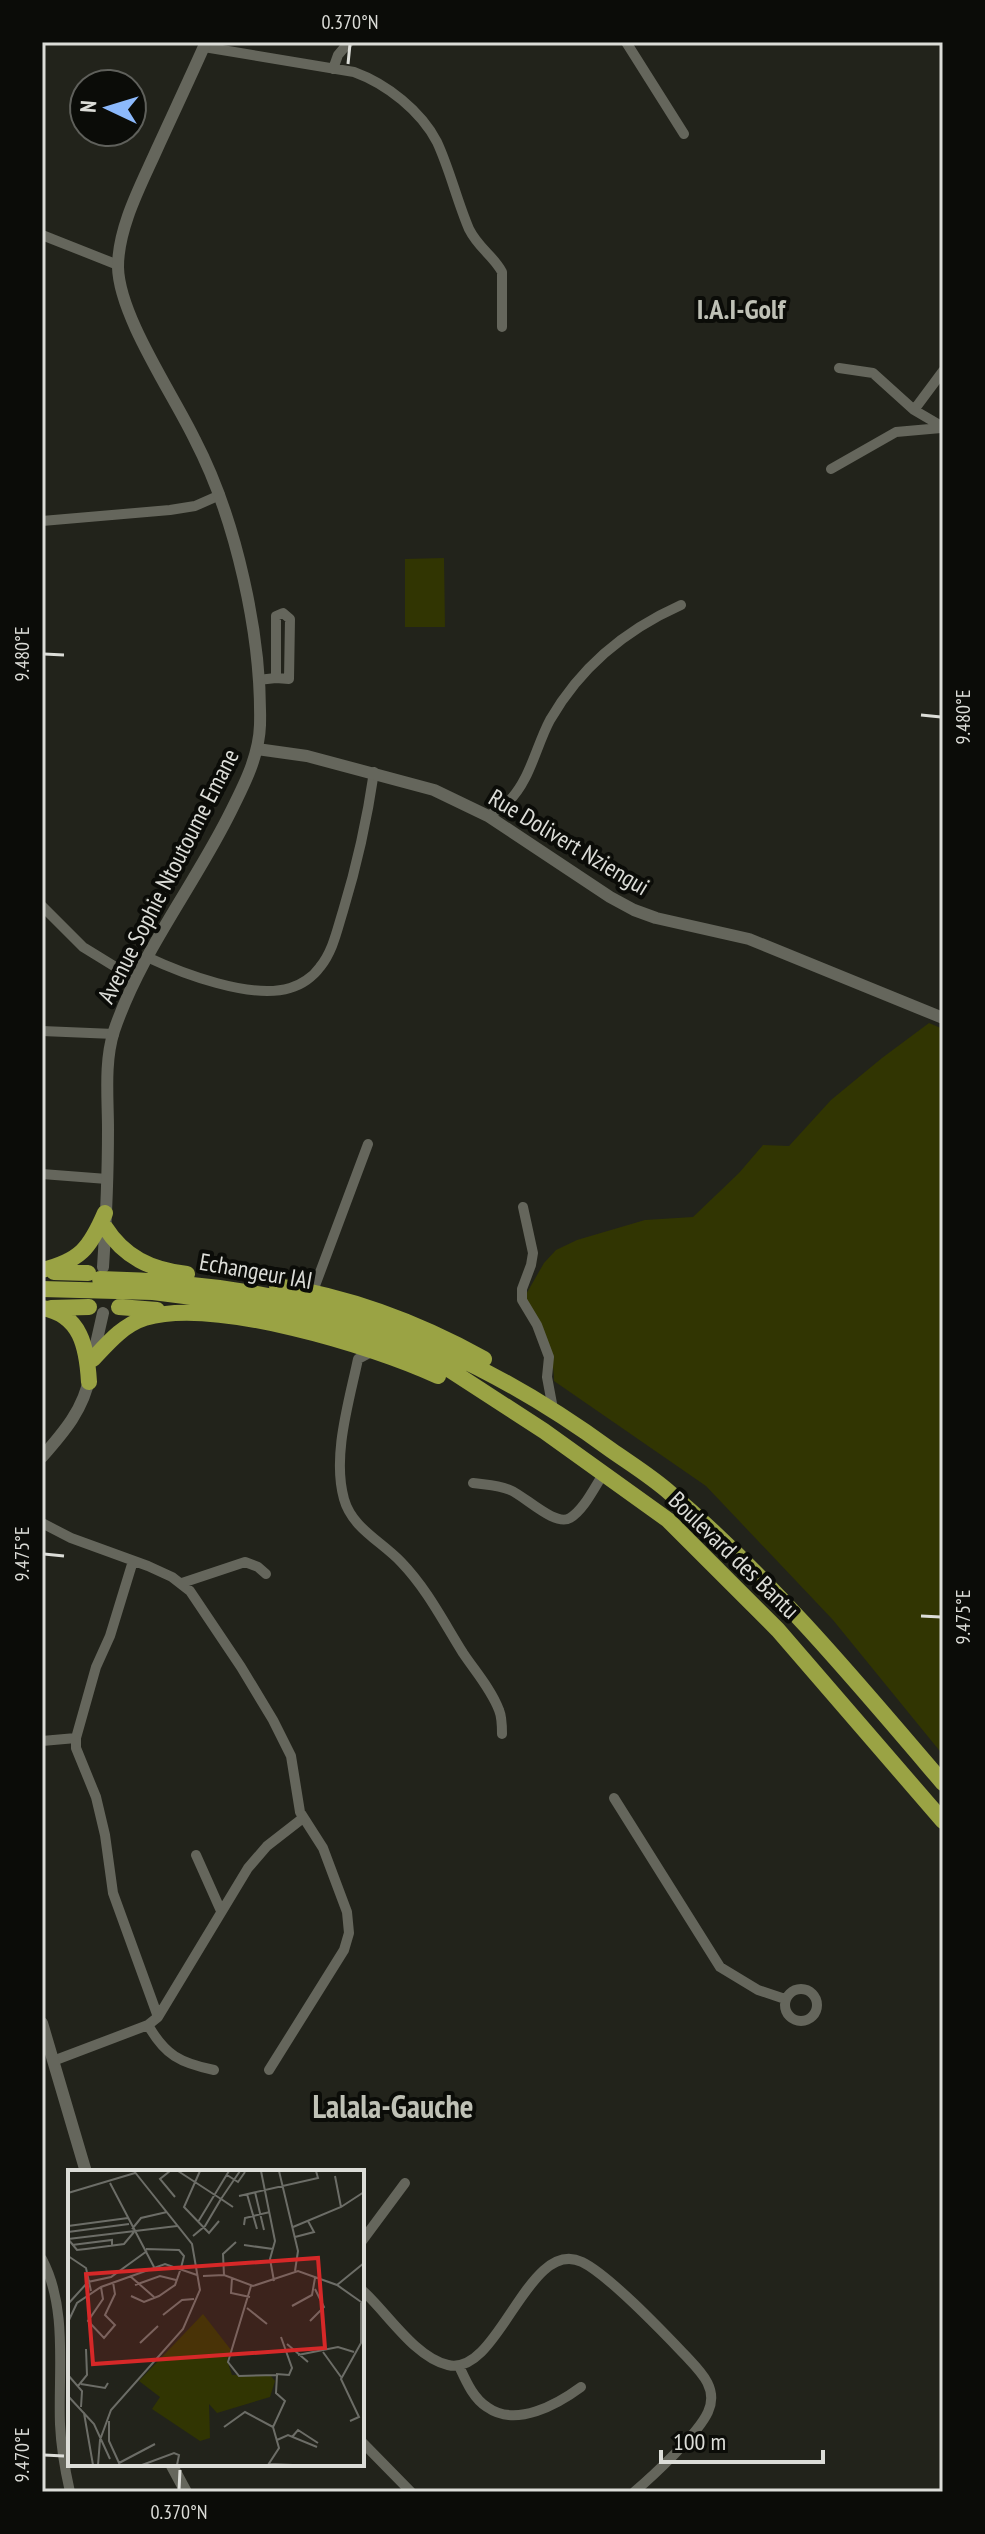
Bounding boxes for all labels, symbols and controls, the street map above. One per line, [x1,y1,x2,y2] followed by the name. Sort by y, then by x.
[321,9,379,35] text: 0.370°N
[68,68,148,148] north arrow
[74,100,102,114] text: N
[697,290,787,327] district label: I.A.I-Golf
[9,627,35,681] text: 9.480°E
[950,690,976,744] text: 9.480°E
[90,744,246,1008] street label: Avenue Sophie Ntoutoume Emane
[483,782,655,902] street label: Rue Dolivert Nziengui
[197,1246,315,1296] street label: Echangeur IAI
[662,1485,806,1625] street label: Boulevard des Bantu
[9,1527,35,1581] text: 9.475°E
[950,1590,976,1644] text: 9.475°E
[312,2085,474,2127] district label: Lalala-Gauche
[68,2170,364,2466] inset map
[661,2414,823,2464] scale bar
[673,2426,726,2457] text: 100 m
[9,2428,35,2482] text: 9.470°E
[150,2499,208,2525] text: 0.370°N

